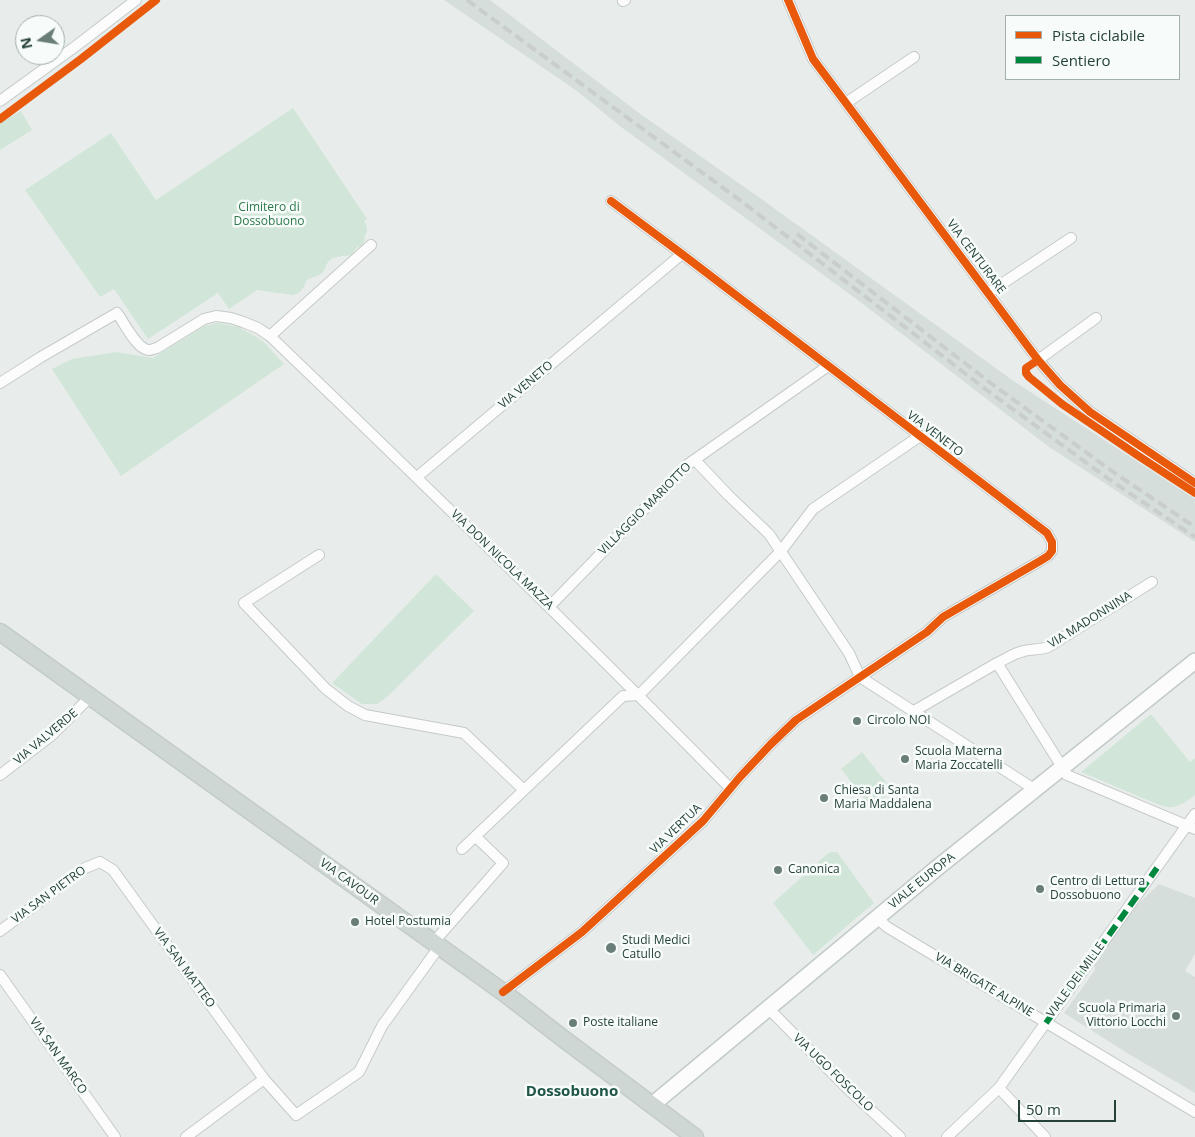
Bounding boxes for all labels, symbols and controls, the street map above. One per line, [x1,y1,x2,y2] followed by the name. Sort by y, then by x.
[15,15,65,65] north arrow
[1005,15,1180,80] legend
[1052,25,1145,45] text: Pista ciclabile
[15,36,36,51] text: N
[1052,50,1111,70] text: Sentiero
[233,201,305,229] park label: Cimitero di Dossobuono
[943,217,1009,297] street label: VIA CENTURARE
[496,358,556,412] street label: VIA VENETO
[904,408,966,460] street label: VIA VENETO
[596,460,694,558] street label: VILLAGGIO MARIOTTO
[448,507,556,613] street label: VIA DON NICOLA MAZZA
[1046,589,1134,651] street label: VIA MADONNINA
[11,706,81,768] street label: VIA VALVERDE
[867,714,931,728] place label: Circolo NOI
[851,715,863,727] marker: Circolo NOI
[915,745,1003,773] place label: Scuola Materna Maria Zoccatelli
[899,753,911,765] marker: Scuola Materna Maria Zoccatelli
[834,784,932,812] place label: Chiesa di Santa Maria Maddalena
[818,792,830,804] marker: Chiesa di Santa Maria Maddalena
[647,801,705,857] street label: VIA VERTUA
[886,850,958,912] street label: VIALE EUROPA
[317,856,381,908] street label: VIA CAVOUR
[9,863,89,927] street label: VIA SAN PIETRO
[788,863,840,877] place label: Canonica
[772,864,784,876] marker: Canonica
[1050,875,1145,903] place label: Centro di Lettura Dossobuono
[1034,883,1046,895] marker: Centro di Lettura Dossobuono
[365,915,451,929] place label: Hotel Postumia
[349,916,361,928] marker: Hotel Postumia
[150,925,218,1011] street label: VIA SAN MATTEO
[622,934,690,962] place label: Studi Medici Catullo
[1044,940,1108,1020] street label: VIALE DEI MILLE
[604,941,618,955] marker: Studi Medici Catullo
[932,950,1036,1020] street label: VIA BRIGATE ALPINE
[1079,1002,1166,1030] place label: Scuola Primaria Vittorio Locchi
[1170,1010,1182,1022] marker: Scuola Primaria Vittorio Locchi
[26,1015,90,1097] street label: VIA SAN MARCO
[583,1016,658,1030] place label: Poste italiane
[567,1017,579,1029] marker: Poste italiane
[790,1031,876,1115] street label: VIA UGO FOSCOLO
[526,1083,618,1101] district label: Dossobuono
[1020,1090,1118,1122] scale bar
[1026,1099,1061,1119] text: 50 m

